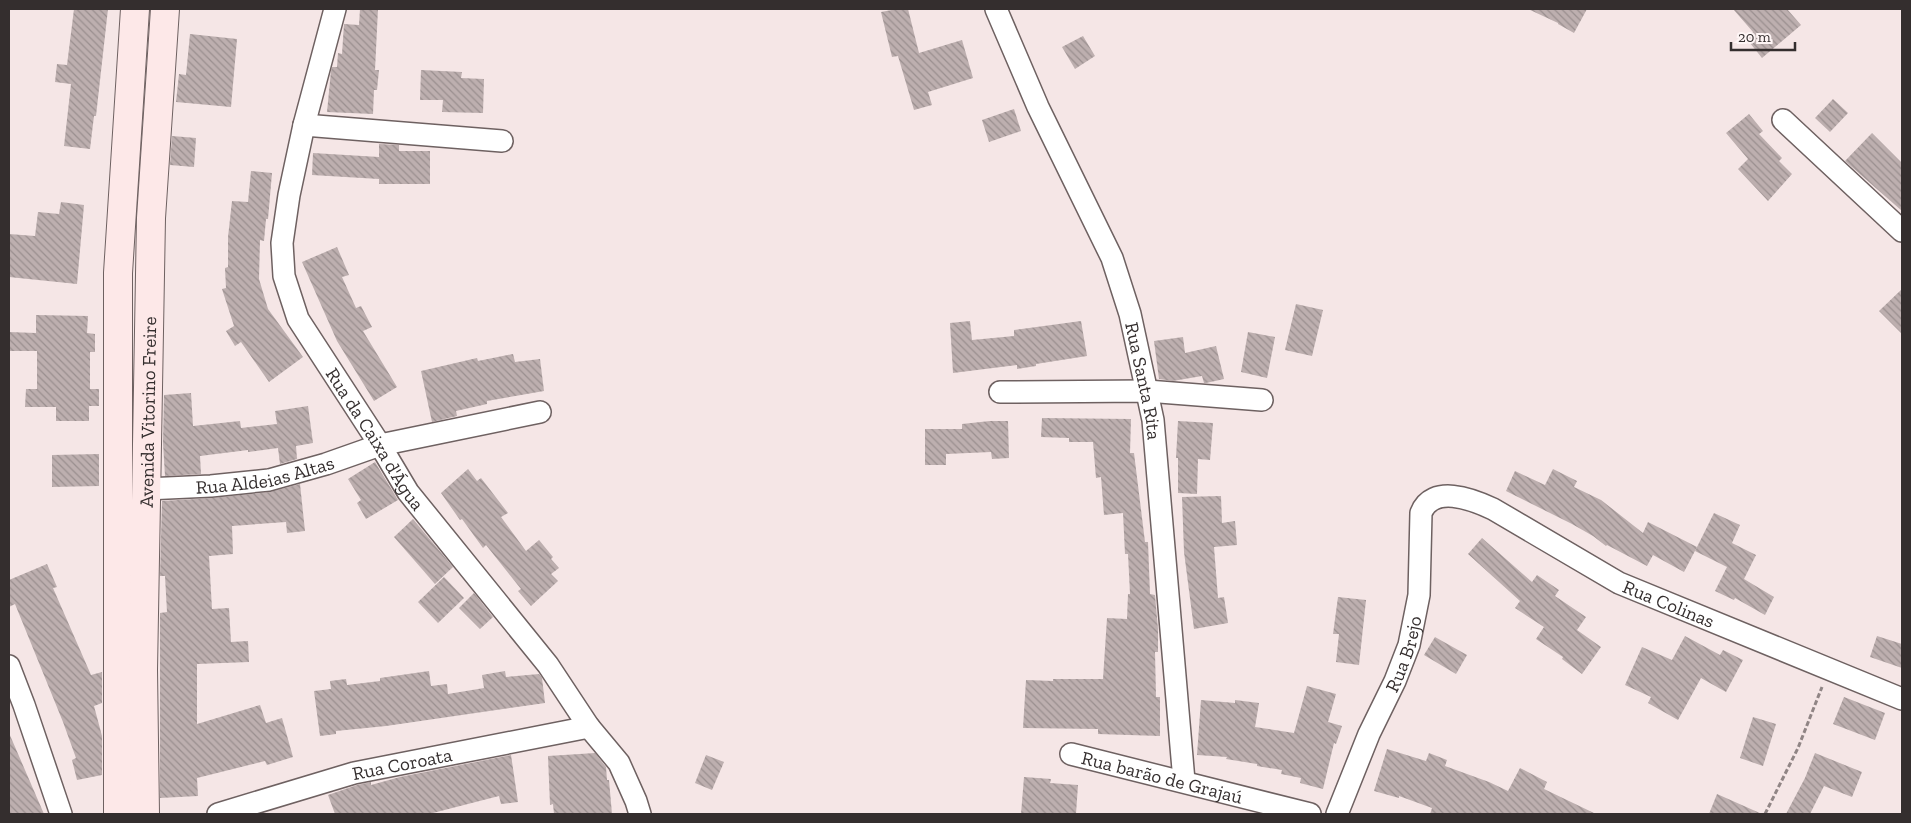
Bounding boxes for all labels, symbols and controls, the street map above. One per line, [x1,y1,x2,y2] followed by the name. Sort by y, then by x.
[1731,20,1795,52] scale bar
[1738,28,1771,46] text: 20 m
[134,316,161,508] street label: Avenida Vitorino Freire
[1121,320,1166,441] street label: Rua Santa Rita
[321,363,430,515] street label: Rua da Caixa d'Água
[195,451,337,498] street label: Rua Aldeias Altas
[1620,574,1718,632] street label: Rua Colinas
[1380,613,1426,696] street label: Rua Brejo
[350,743,454,785] street label: Rua Coroata
[1079,746,1245,808] street label: Rua barão de Grajaú

